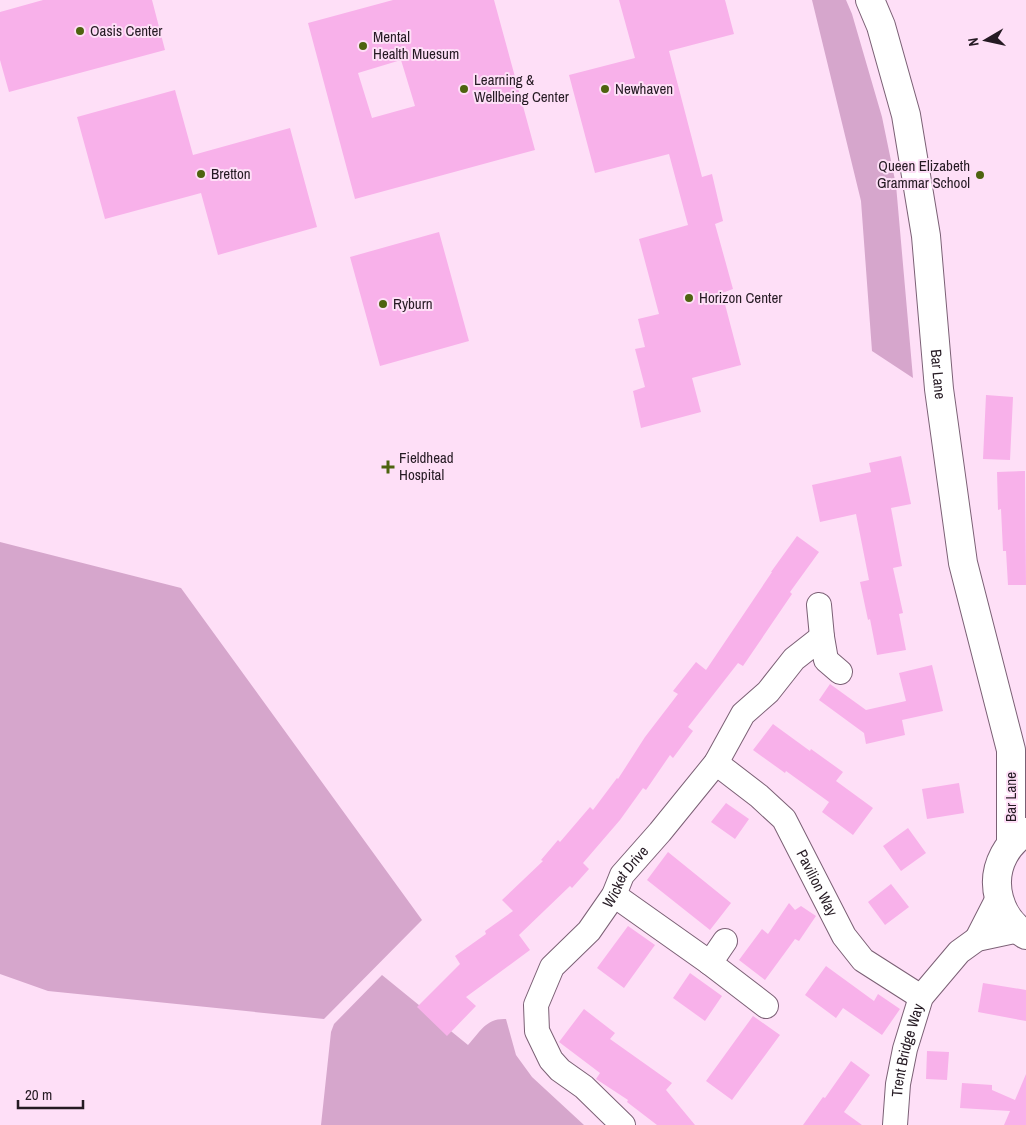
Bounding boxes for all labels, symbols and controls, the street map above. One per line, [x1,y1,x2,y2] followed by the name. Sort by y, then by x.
[961,15,1011,65] north arrow
[90,20,162,41] place label: Oasis Center
[74,25,86,37] marker: Oasis Center
[373,26,459,64] place label: Mental Health Muesum
[964,37,983,48] text: N
[357,40,369,52] marker: Mental Health Muesum
[474,69,569,107] place label: Learning & Wellbeing Center
[615,78,673,99] place label: Newhaven
[458,83,470,95] marker: Learning & Wellbeing Center
[599,83,611,95] marker: Newhaven
[877,155,970,193] place label: Queen Elizabeth Grammar School
[211,163,251,184] place label: Bretton
[195,168,207,180] marker: Bretton
[974,169,986,181] marker: Queen Elizabeth Grammar School
[699,287,782,308] place label: Horizon Center
[683,292,695,304] marker: Horizon Center
[393,293,433,314] place label: Ryburn
[377,298,389,310] marker: Ryburn
[926,348,951,401] street label: Bar Lane
[399,447,454,485] place label: Fieldhead Hospital
[381,460,395,474] marker: Fieldhead Hospital
[1000,772,1021,822] street label: Bar Lane
[597,841,653,912] street label: Wicket Drive
[791,846,843,920] street label: Pavilion Way
[886,1000,929,1098] street label: Trent Bridge Way
[18,1078,82,1110] scale bar
[25,1084,52,1105] text: 20 m

